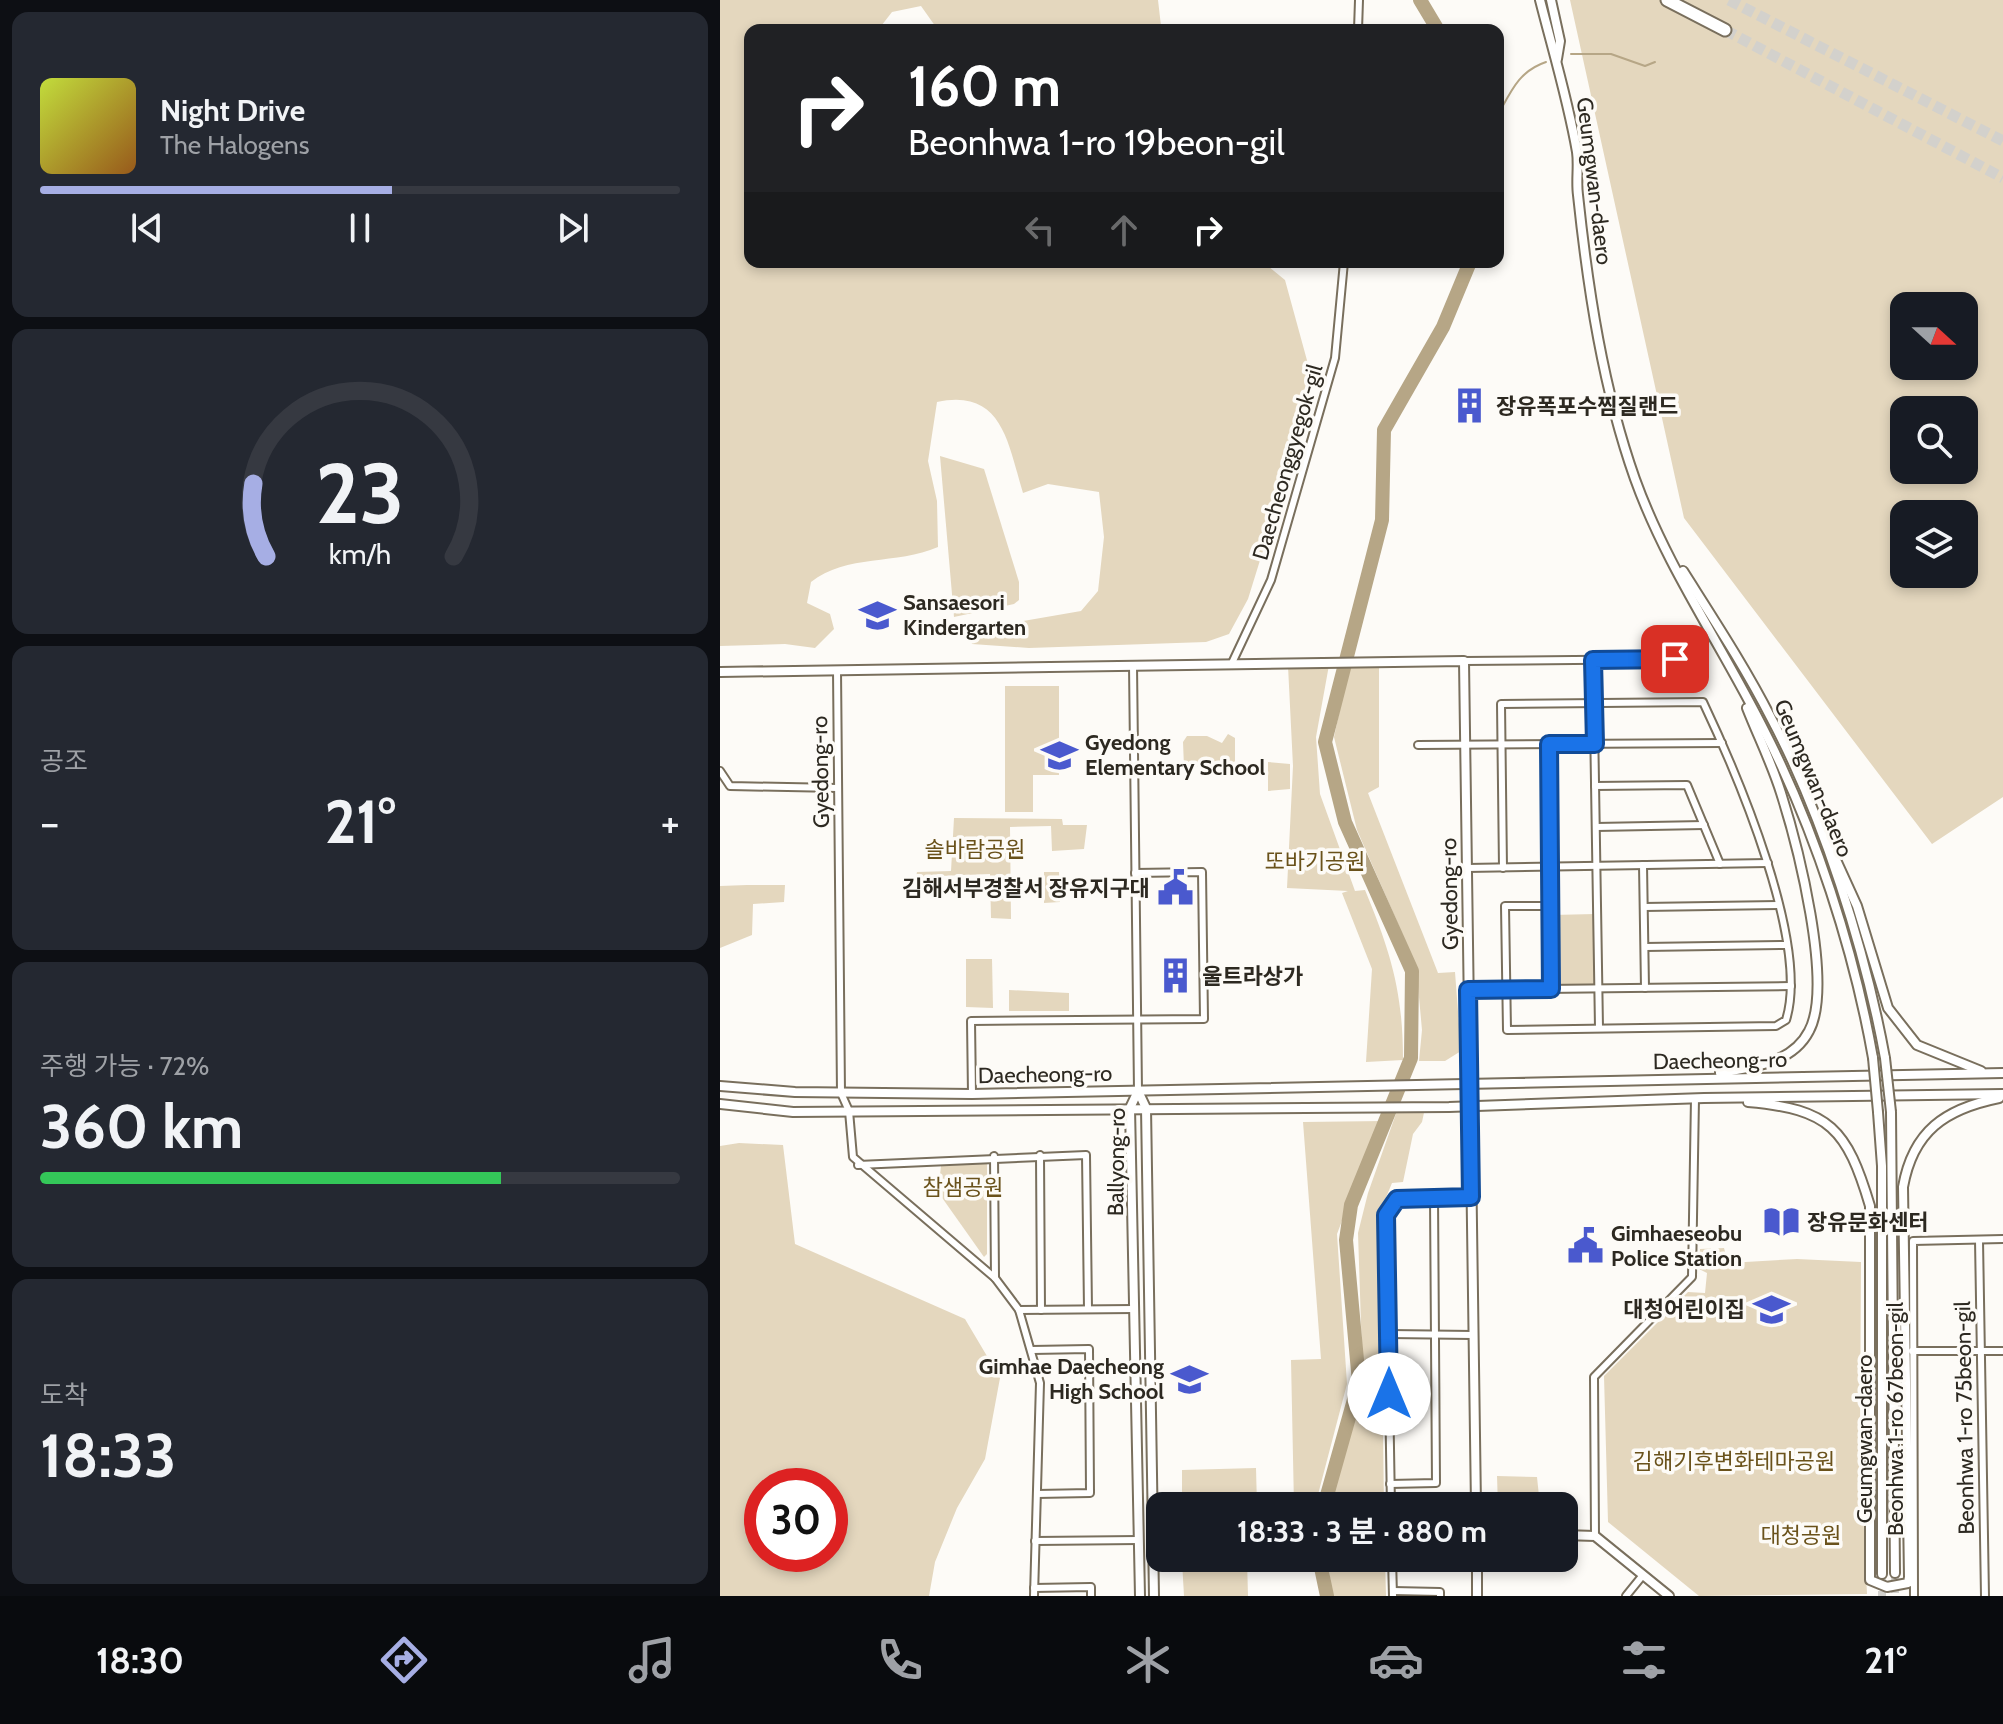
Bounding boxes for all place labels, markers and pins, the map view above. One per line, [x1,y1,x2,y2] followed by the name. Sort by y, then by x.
[1451,387,1489,425] building icon: 장유폭포수찜질랜드
[1496,393,1678,420] place label: 장유폭포수찜질랜드
[903,589,1026,641] place label: Sansaesori Kindergarten
[858,596,896,634] school or university icon: Sansaesori Kindergarten
[1641,625,1709,693] pin
[1085,729,1265,781] place label: Gyedong Elementary School
[1040,736,1078,774] school or university icon: Gyedong Elementary School
[1157,869,1195,907] public building icon: 김해서부경찰서 장유지구대
[902,875,1150,902] place label: 김해서부경찰서 장유지구대
[1157,957,1195,995] building icon: 울트라상가
[1202,963,1303,990] place label: 울트라상가
[1762,1203,1800,1241] library icon: 장유문화센터
[1807,1209,1928,1236] place label: 장유문화센터
[1611,1220,1742,1272] place label: Gimhaeseobu Police Station
[1566,1227,1604,1265] public building icon: Gimhaeseobu Police Station
[1752,1290,1790,1328] school or university icon: 대청어린이집
[1624,1296,1745,1323] place label: 대청어린이집
[979,1353,1164,1405] place label: Gimhae Daecheong High School
[1171,1360,1209,1398] school or university icon: Gimhae Daecheong High School

